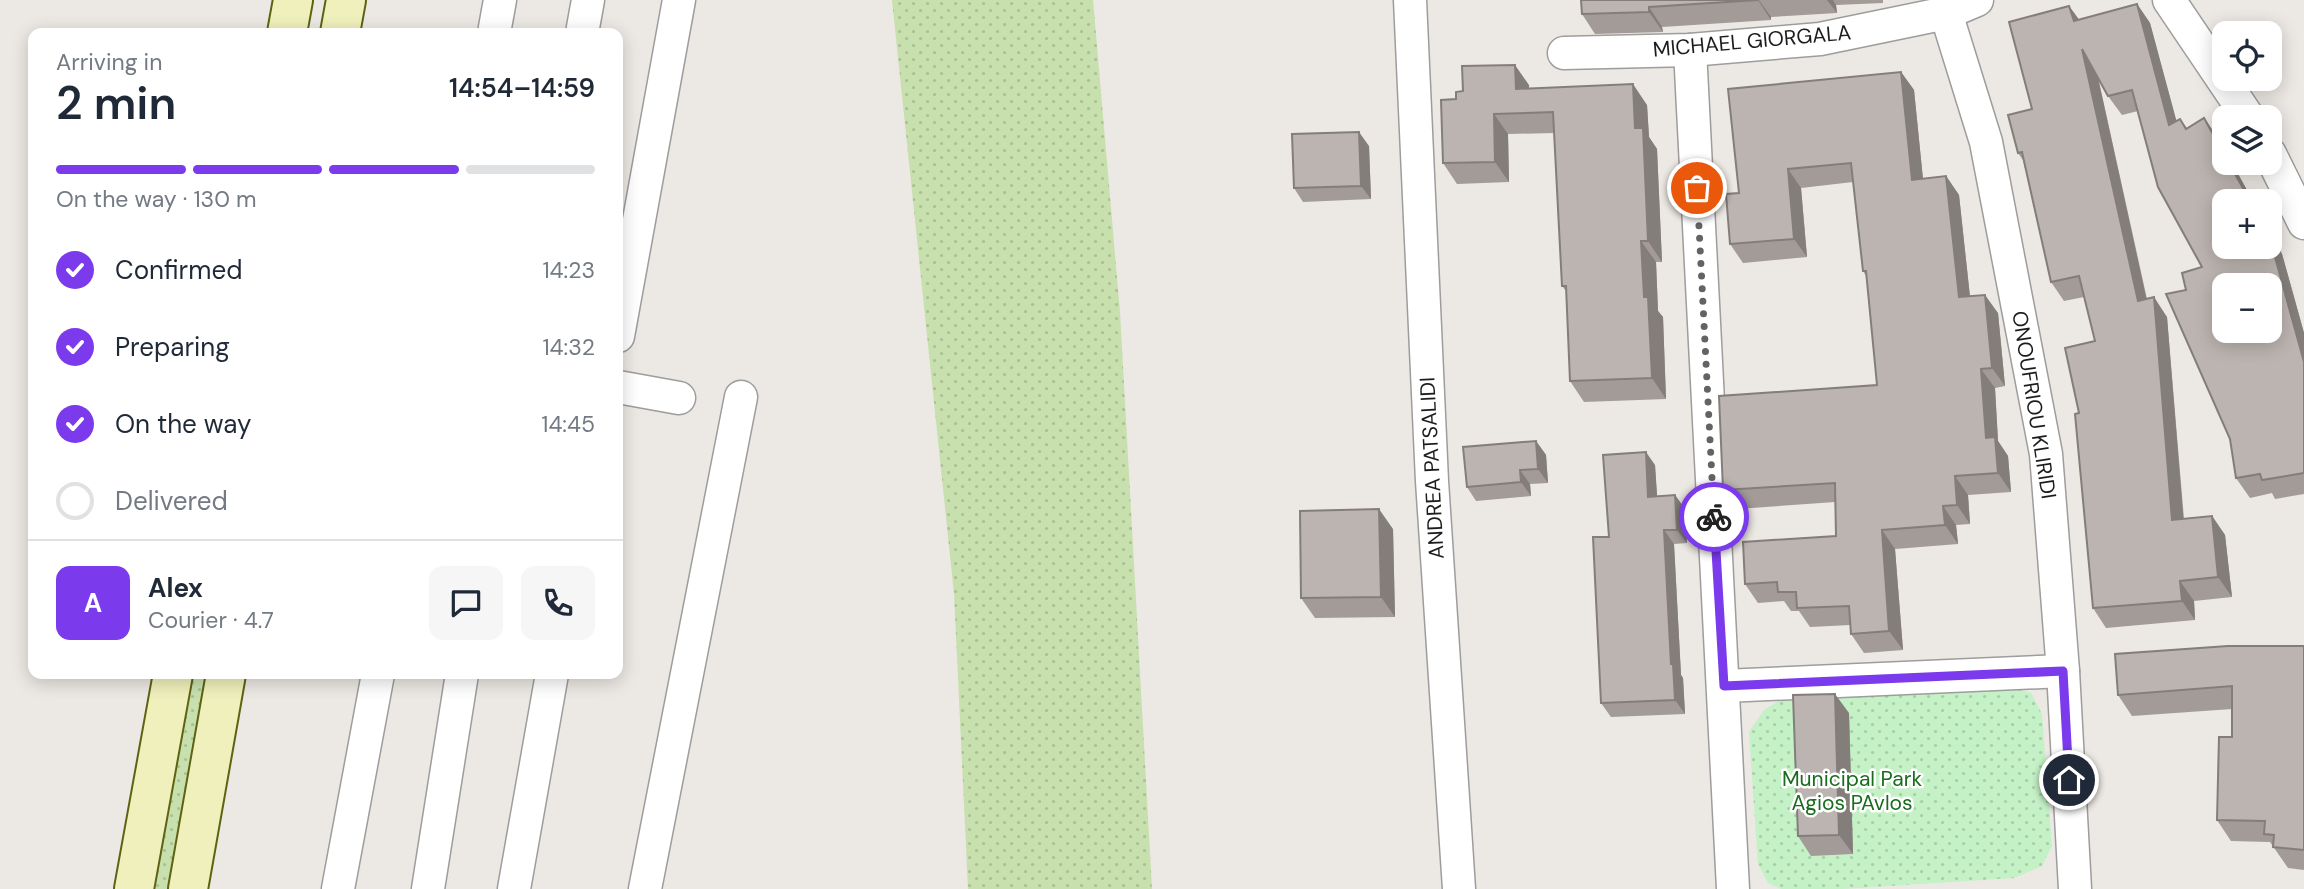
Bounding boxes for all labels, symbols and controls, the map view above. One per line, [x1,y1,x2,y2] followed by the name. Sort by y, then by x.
[1652,18,1852,64] street label: MICHAEL GIORGALA
[2212,21,2282,343] map controls
[2212,21,2282,91] button: locate
[56,47,162,77] text: Arriving in
[449,71,595,105] text: 14:54–14:59
[56,73,176,133] text: 2 min
[2212,105,2282,175] button: layers
[1667,158,1727,218] pin
[1678,169,1716,207] icon: bag
[56,184,257,214] text: On the way · 130 m
[2212,189,2282,259] button: +
[56,251,94,289] icon: check
[115,253,242,287] text: Confirmed
[542,255,595,285] text: 14:23
[2212,273,2282,343] button: −
[2005,309,2063,501] street label: ONOUFRIOU KLIRIDI
[56,328,94,366] icon: check
[115,330,230,364] text: Preparing
[542,332,595,362] text: 14:32
[1413,376,1451,560] street label: ANDREA PATSALIDI
[56,405,94,443] icon: check
[115,407,251,441] text: On the way
[541,409,595,439] text: 14:45
[1679,482,1749,552] courier
[115,484,228,518] text: Delivered
[1695,498,1733,536] icon: bike
[429,566,503,640] button: chat
[521,566,595,640] button: phone
[148,571,203,605] text: Alex
[84,586,102,620] text: A
[148,605,274,635] text: Courier · 4.7
[2039,750,2099,810] pin
[2050,761,2088,799] icon: home
[1782,765,1922,817] park label: Municipal Park Agios PAvlos

